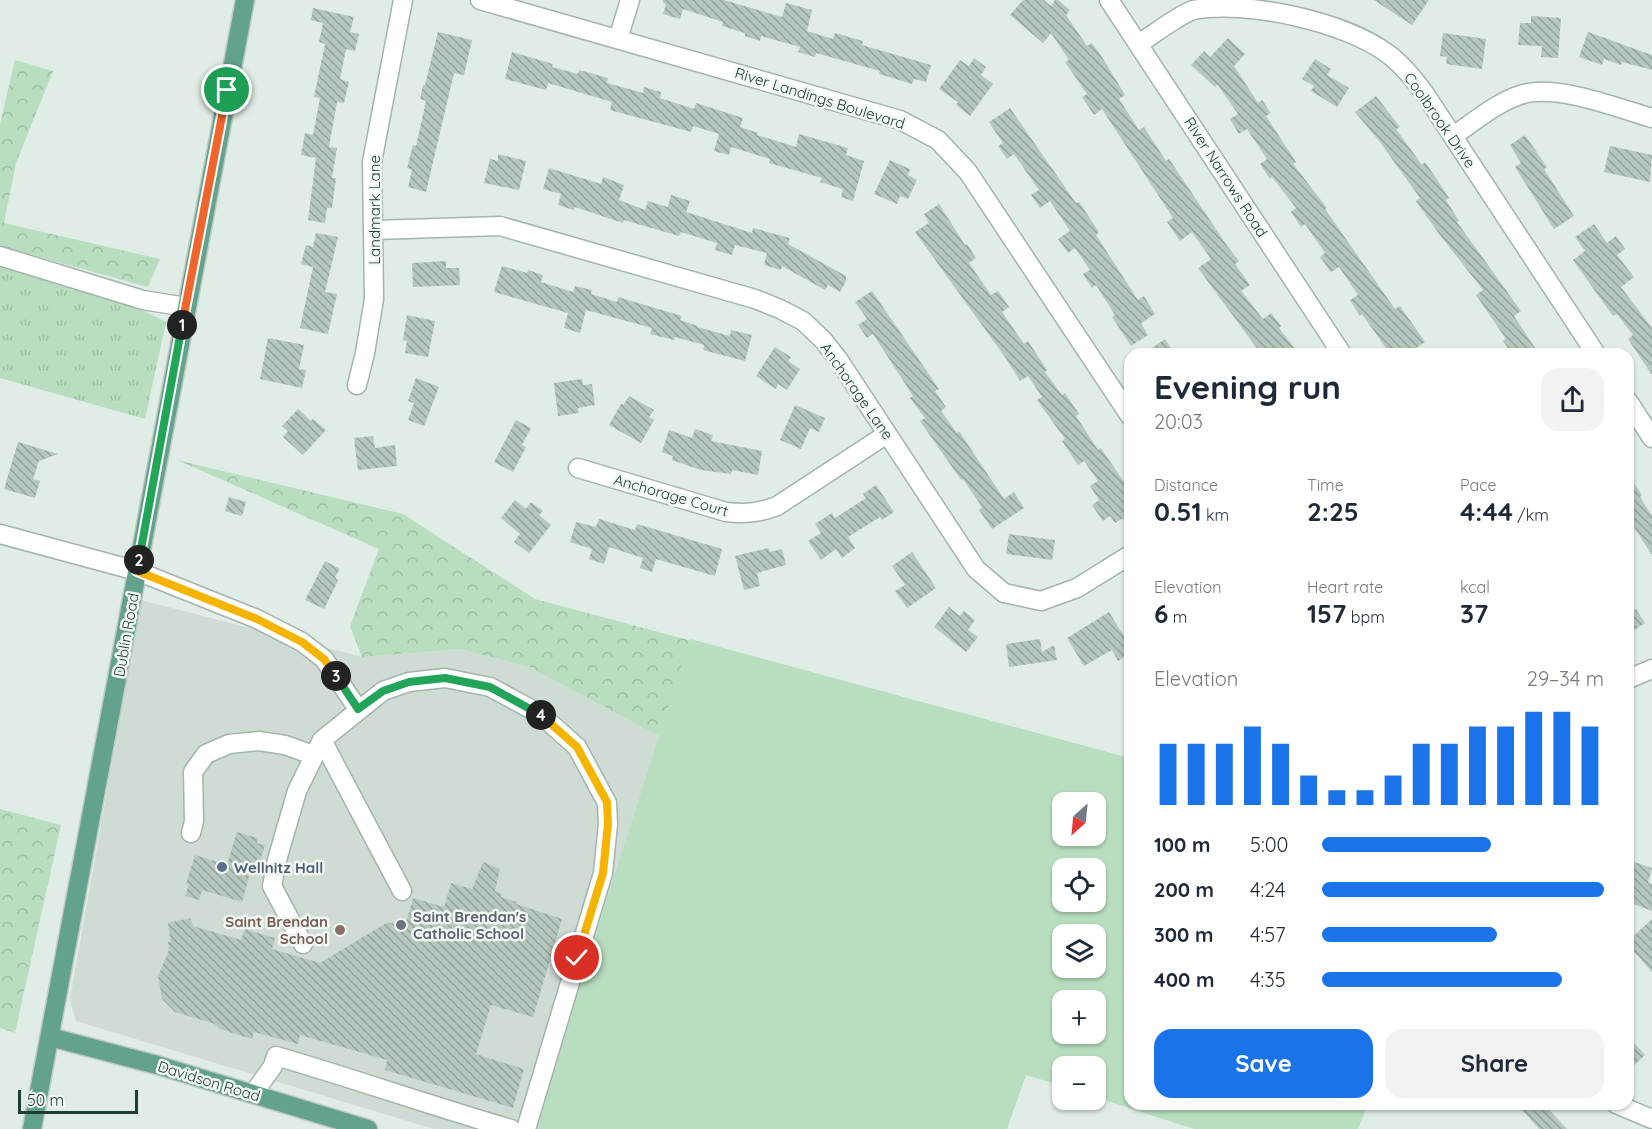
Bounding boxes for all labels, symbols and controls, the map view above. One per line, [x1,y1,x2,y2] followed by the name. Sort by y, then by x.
[733,63,907,133] street label: River Landings Boulevard
[201,64,252,115] pin
[1400,69,1480,171] street label: Coolbrook Drive
[210,73,243,106] icon: arrive
[1180,113,1272,241] street label: River Narrows Road
[365,155,384,265] street label: Landmark Lane
[167,310,197,340] pin: 1
[179,315,185,335] text: 1
[816,339,898,443] street label: Anchorage Lane
[1154,366,1341,407] text: Evening run
[1541,368,1604,431] button: share
[1154,409,1203,434] text: 20:03
[612,470,730,520] street label: Anchorage Court
[1154,475,1218,495] text: Distance
[1307,475,1344,495] text: Time
[1460,475,1496,495] text: Pace
[1154,495,1202,528] text: 0.51
[1307,495,1359,528] text: 2:25
[1460,495,1513,528] text: 4:44
[1202,505,1229,525] text: km
[1513,505,1549,525] text: /km
[124,545,154,575] pin: 2
[134,550,144,570] text: 2
[1154,577,1221,597] text: Elevation
[1307,577,1383,597] text: Heart rate
[1460,577,1490,597] text: kcal
[109,591,143,679] street label: Dublin Road
[1154,597,1168,630] text: 6
[1307,597,1346,630] text: 157
[1460,597,1488,630] text: 37
[1168,607,1187,627] text: m
[1346,607,1385,627] text: bpm
[321,661,351,691] pin: 3
[332,666,340,686] text: 3
[1154,666,1238,691] text: Elevation
[1527,666,1604,691] text: 29–34 m
[526,700,556,730] pin: 4
[536,705,546,725] text: 4
[1052,792,1106,846] north arrow
[1052,792,1106,1110] map controls
[1154,832,1210,857] text: 100 m
[1250,832,1288,857] text: 5:00
[234,858,323,877] place label: Wellnitz Hall
[1052,858,1106,912] button: locate
[215,860,229,874] marker: Wellnitz Hall
[1154,877,1214,902] text: 200 m
[1250,877,1286,902] text: 4:24
[413,907,526,943] place label: Saint Brendan's Catholic School
[225,912,328,948] place label: Saint Brendan School
[394,918,408,932] marker: Saint Brendan's Catholic School
[1154,922,1213,947] text: 300 m
[1250,922,1285,947] text: 4:57
[333,923,347,937] marker: Saint Brendan School
[1052,924,1106,978] button: layers
[551,932,602,983] pin
[560,941,593,974] icon: check
[1154,967,1214,992] text: 400 m
[1250,967,1286,992] text: 4:35
[1052,990,1106,1044] button: +
[1154,1029,1373,1098] button: Save
[1385,1029,1604,1098] button: Share
[156,1056,262,1106] street label: Davidson Road
[1052,1056,1106,1110] button: −
[18,1087,138,1114] scale bar
[27,1090,64,1110] text: 50 m

